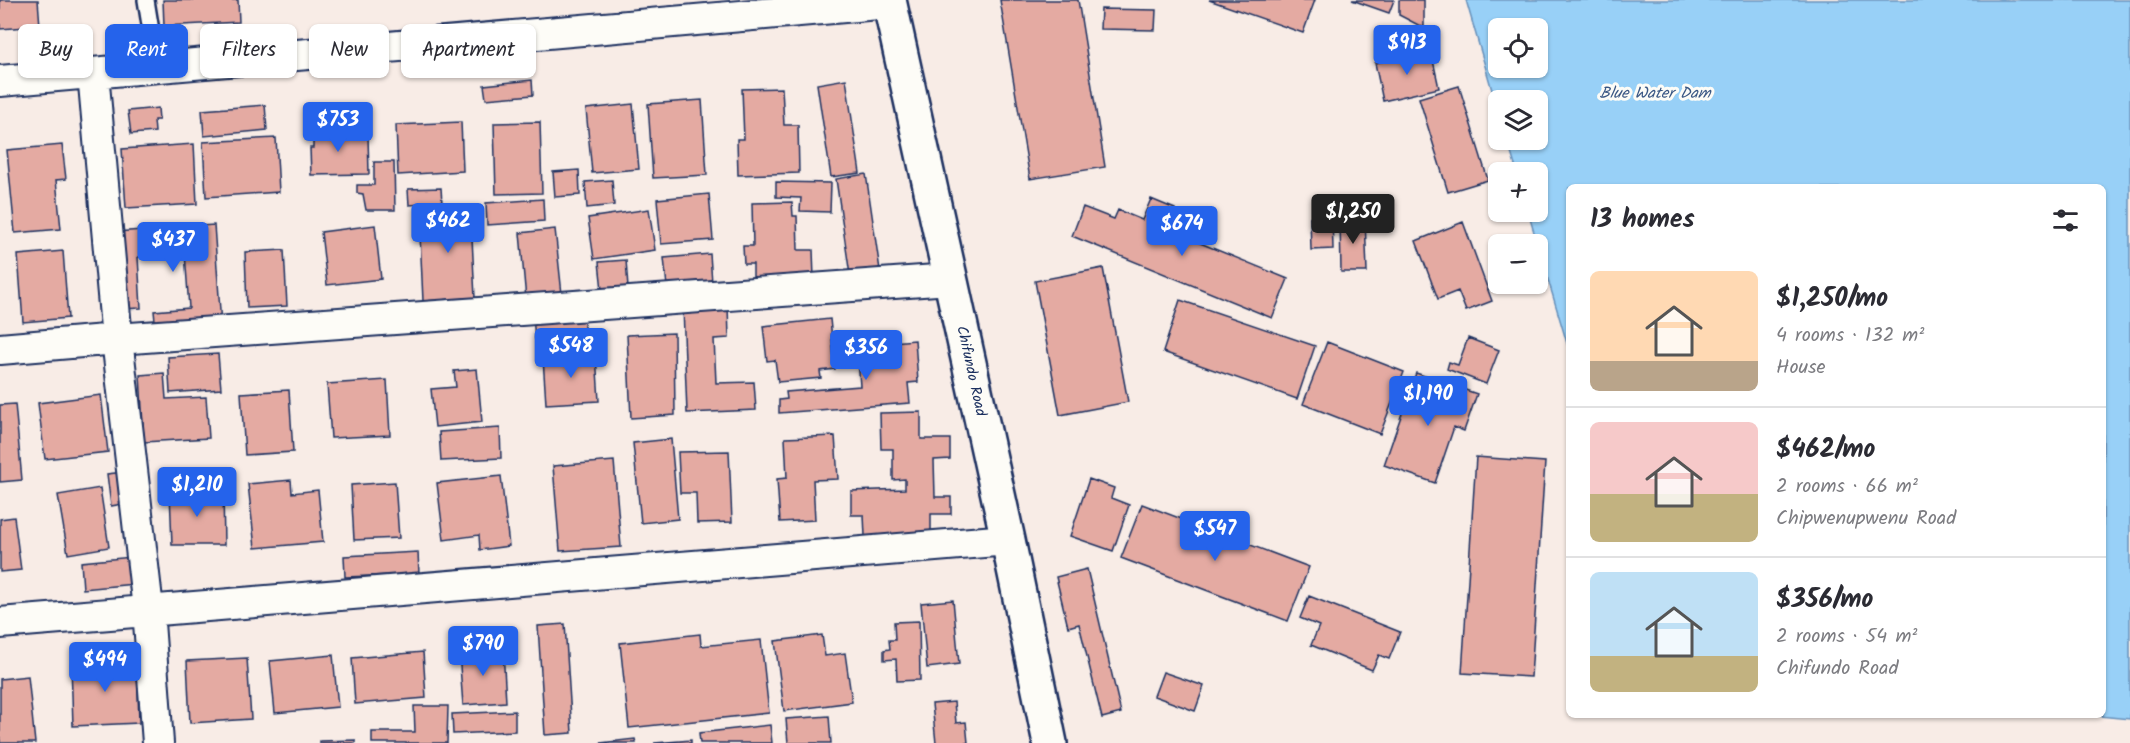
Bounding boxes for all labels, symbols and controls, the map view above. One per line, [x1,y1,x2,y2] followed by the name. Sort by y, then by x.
[1488,18,1548,294] map controls
[1488,18,1548,78] button: locate
[18,24,93,78] chip: Buy
[105,24,188,78] chip: Rent
[200,24,297,78] chip: Filters
[309,24,389,78] chip: New
[401,24,536,78] chip: Apartment
[1371,25,1443,76] pin: $913
[1388,28,1426,60] text: $913
[1599,81,1712,106] water label: Blue Water Dam
[1488,90,1548,150] button: layers
[302,102,374,153] pin: $753
[317,105,359,137] text: $753
[1488,162,1548,222] button: +
[1304,194,1402,245] pin: $1,250
[1325,197,1381,229] text: $1,250
[1590,199,1695,241] text: 13 homes
[412,203,484,254] pin: $462
[2049,204,2082,237] icon: filters
[425,206,471,238] text: $462
[1146,206,1218,257] pin: $674
[1160,209,1204,241] text: $674
[137,222,209,273] pin: $437
[151,225,195,257] text: $437
[1488,234,1548,294] button: −
[1776,278,1888,320] text: $1,250/mo
[1638,295,1710,367] icon: home
[1776,320,1924,352] text: 4 rooms · 132 m²
[949,324,992,419] street label: Chifundo Road
[535,328,607,379] pin: $548
[830,330,902,381] pin: $356
[549,331,593,363] text: $548
[844,333,888,365] text: $356
[1776,352,1826,384] text: House
[1379,376,1477,427] pin: $1,190
[1403,379,1453,411] text: $1,190
[1776,429,1875,471] text: $462/mo
[1638,446,1710,518] icon: home
[148,467,246,518] pin: $1,210
[171,470,223,502] text: $1,210
[1776,471,1918,503] text: 2 rooms · 66 m²
[1776,503,1956,535] text: Chipwenupwenu Road
[1179,511,1251,562] pin: $547
[1194,514,1236,546] text: $547
[1776,579,1873,621] text: $356/mo
[1638,596,1710,668] icon: home
[1776,621,1917,653] text: 2 rooms · 54 m²
[447,626,519,677] pin: $790
[462,629,504,661] text: $790
[69,642,141,693] pin: $494
[83,645,127,677] text: $494
[1776,653,1898,685] text: Chifundo Road

